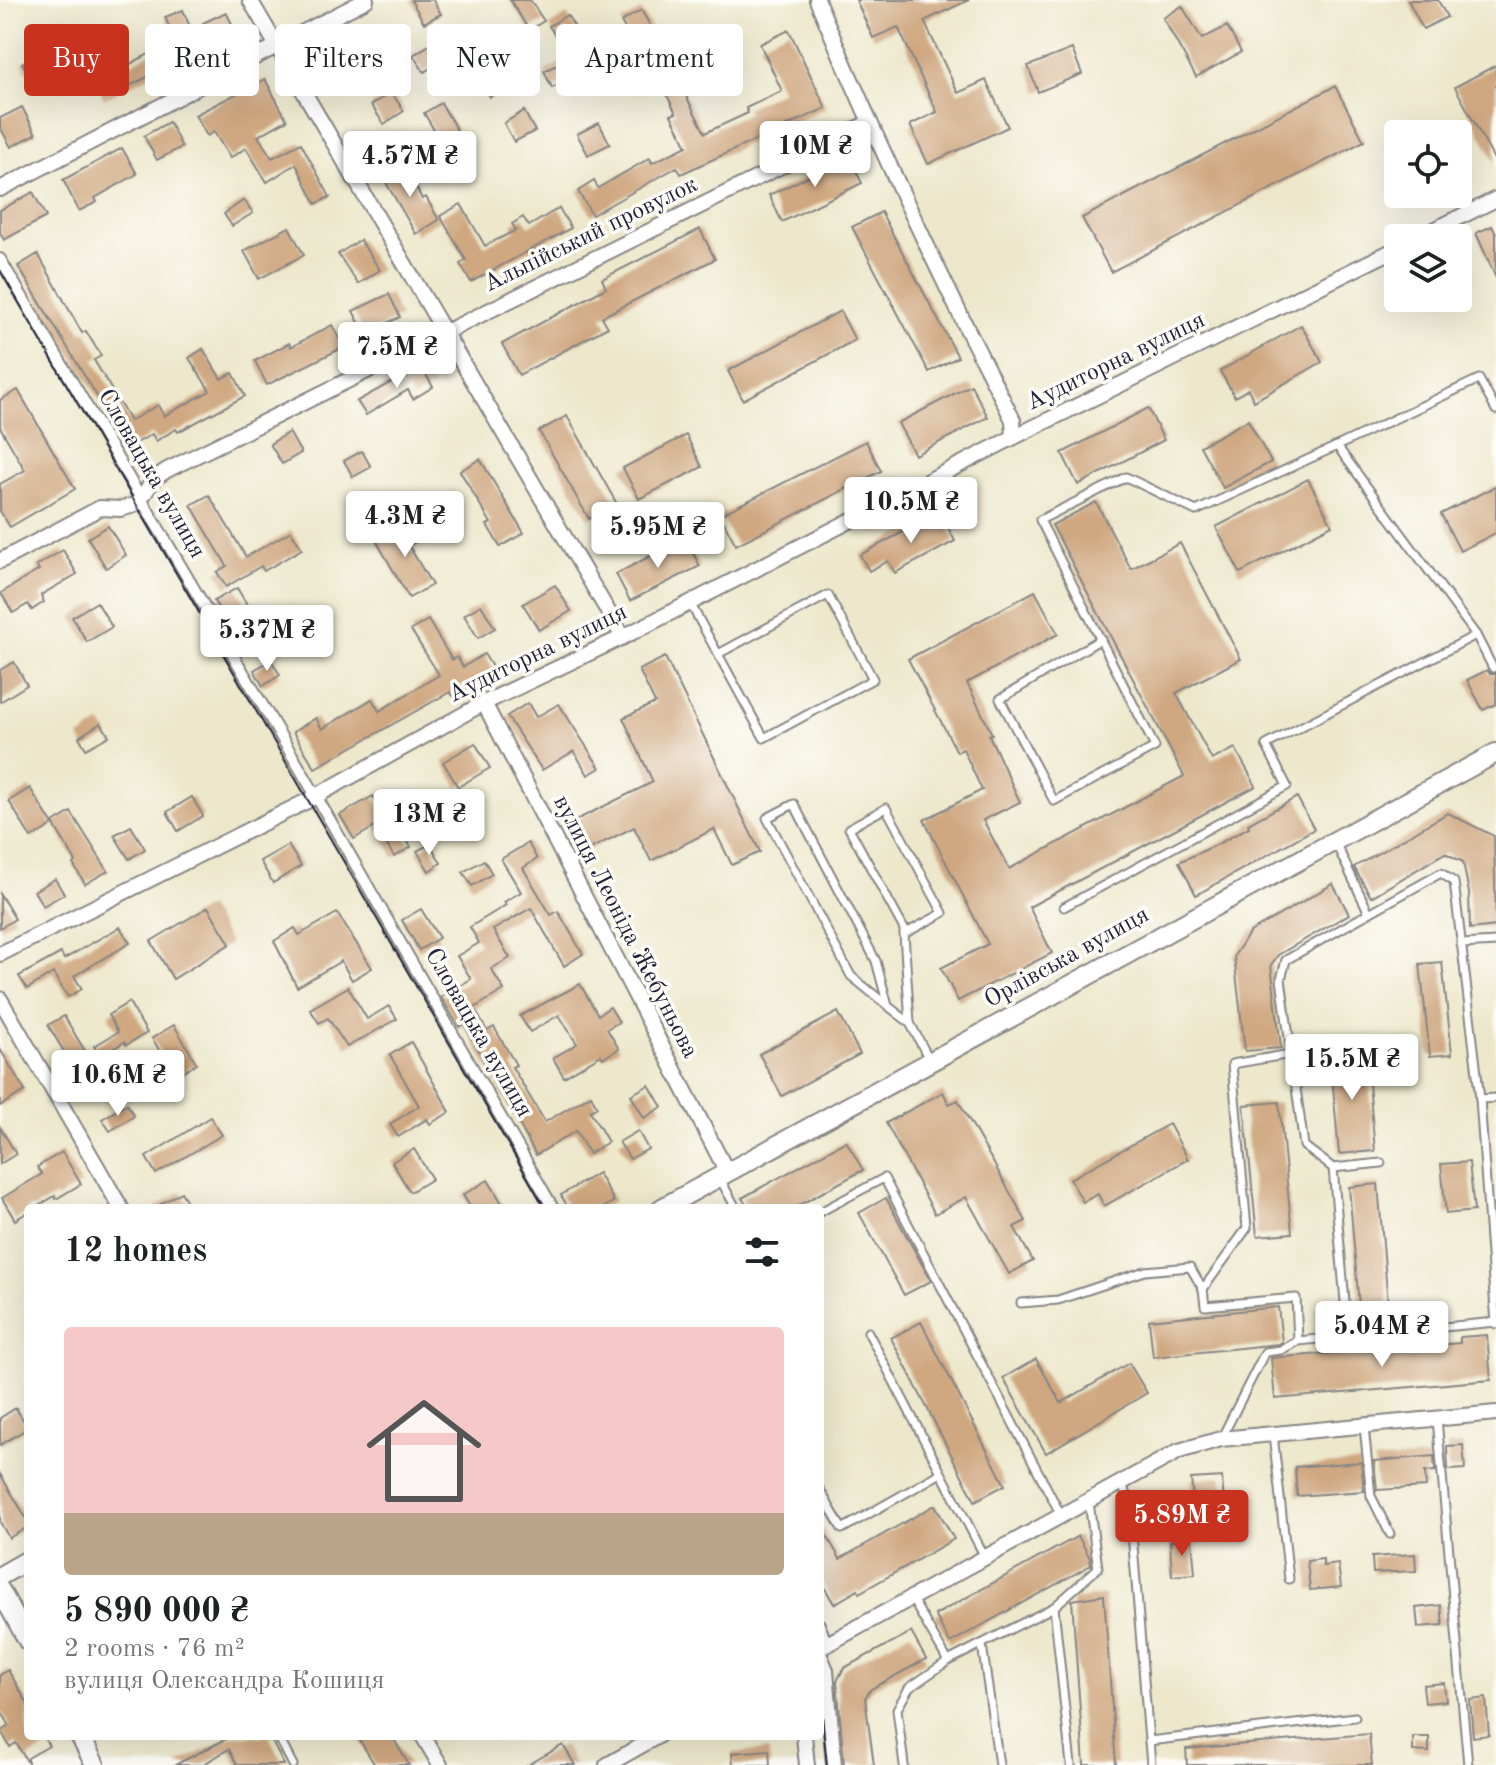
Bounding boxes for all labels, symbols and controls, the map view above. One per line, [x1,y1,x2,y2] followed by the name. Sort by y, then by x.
[24,24,129,96] chip: Buy
[145,24,259,96] chip: Rent
[275,24,411,96] chip: Filters
[427,24,540,96] chip: New
[556,24,743,96] chip: Apartment
[1384,120,1472,312] map controls
[1384,120,1472,208] button: locate
[759,121,871,189] pin: 10M ₴
[336,131,484,199] pin: 4.57M ₴
[778,134,852,160] text: 10M ₴
[361,144,459,170] text: 4.57M ₴
[480,173,702,297] street label: Альпійський провулок
[1384,224,1472,312] button: layers
[1023,308,1209,416] street label: Аудиторна вулиця
[332,322,462,390] pin: 7.5M ₴
[356,335,438,361] text: 7.5M ₴
[93,385,209,563] street label: Словацька вулиця
[837,477,985,545] pin: 10.5M ₴
[862,490,960,516] text: 10.5M ₴
[340,491,470,559] pin: 4.3M ₴
[584,502,732,570] pin: 5.95M ₴
[364,504,446,530] text: 4.3M ₴
[609,515,707,541] text: 5.95M ₴
[445,600,631,708] street label: Аудиторна вулиця
[193,605,341,673] pin: 5.37M ₴
[218,618,316,644] text: 5.37M ₴
[373,789,485,857] pin: 13M ₴
[548,792,702,1062] street label: вулиця Леоніда Жебуньова
[392,802,466,828] text: 13M ₴
[981,903,1153,1013] street label: Орлівська вулиця
[420,944,536,1122] street label: Словацька вулиця
[1278,1034,1426,1102] pin: 15.5M ₴
[1303,1047,1401,1073] text: 15.5M ₴
[44,1050,192,1118] pin: 10.6M ₴
[69,1063,167,1089] text: 10.6M ₴
[740,1230,784,1274] icon: filters
[64,1235,207,1269] text: 12 homes
[1308,1301,1456,1369] pin: 5.04M ₴
[1333,1314,1431,1340] text: 5.04M ₴
[352,1379,496,1523] icon: home
[1108,1490,1256,1558] pin: 5.89M ₴
[1133,1503,1231,1529] text: 5.89M ₴
[64,1595,249,1629] text: 5 890 000 ₴
[64,1636,245,1662] text: 2 rooms · 76 m²
[64,1668,384,1694] text: вулиця Олександра Кошиця

